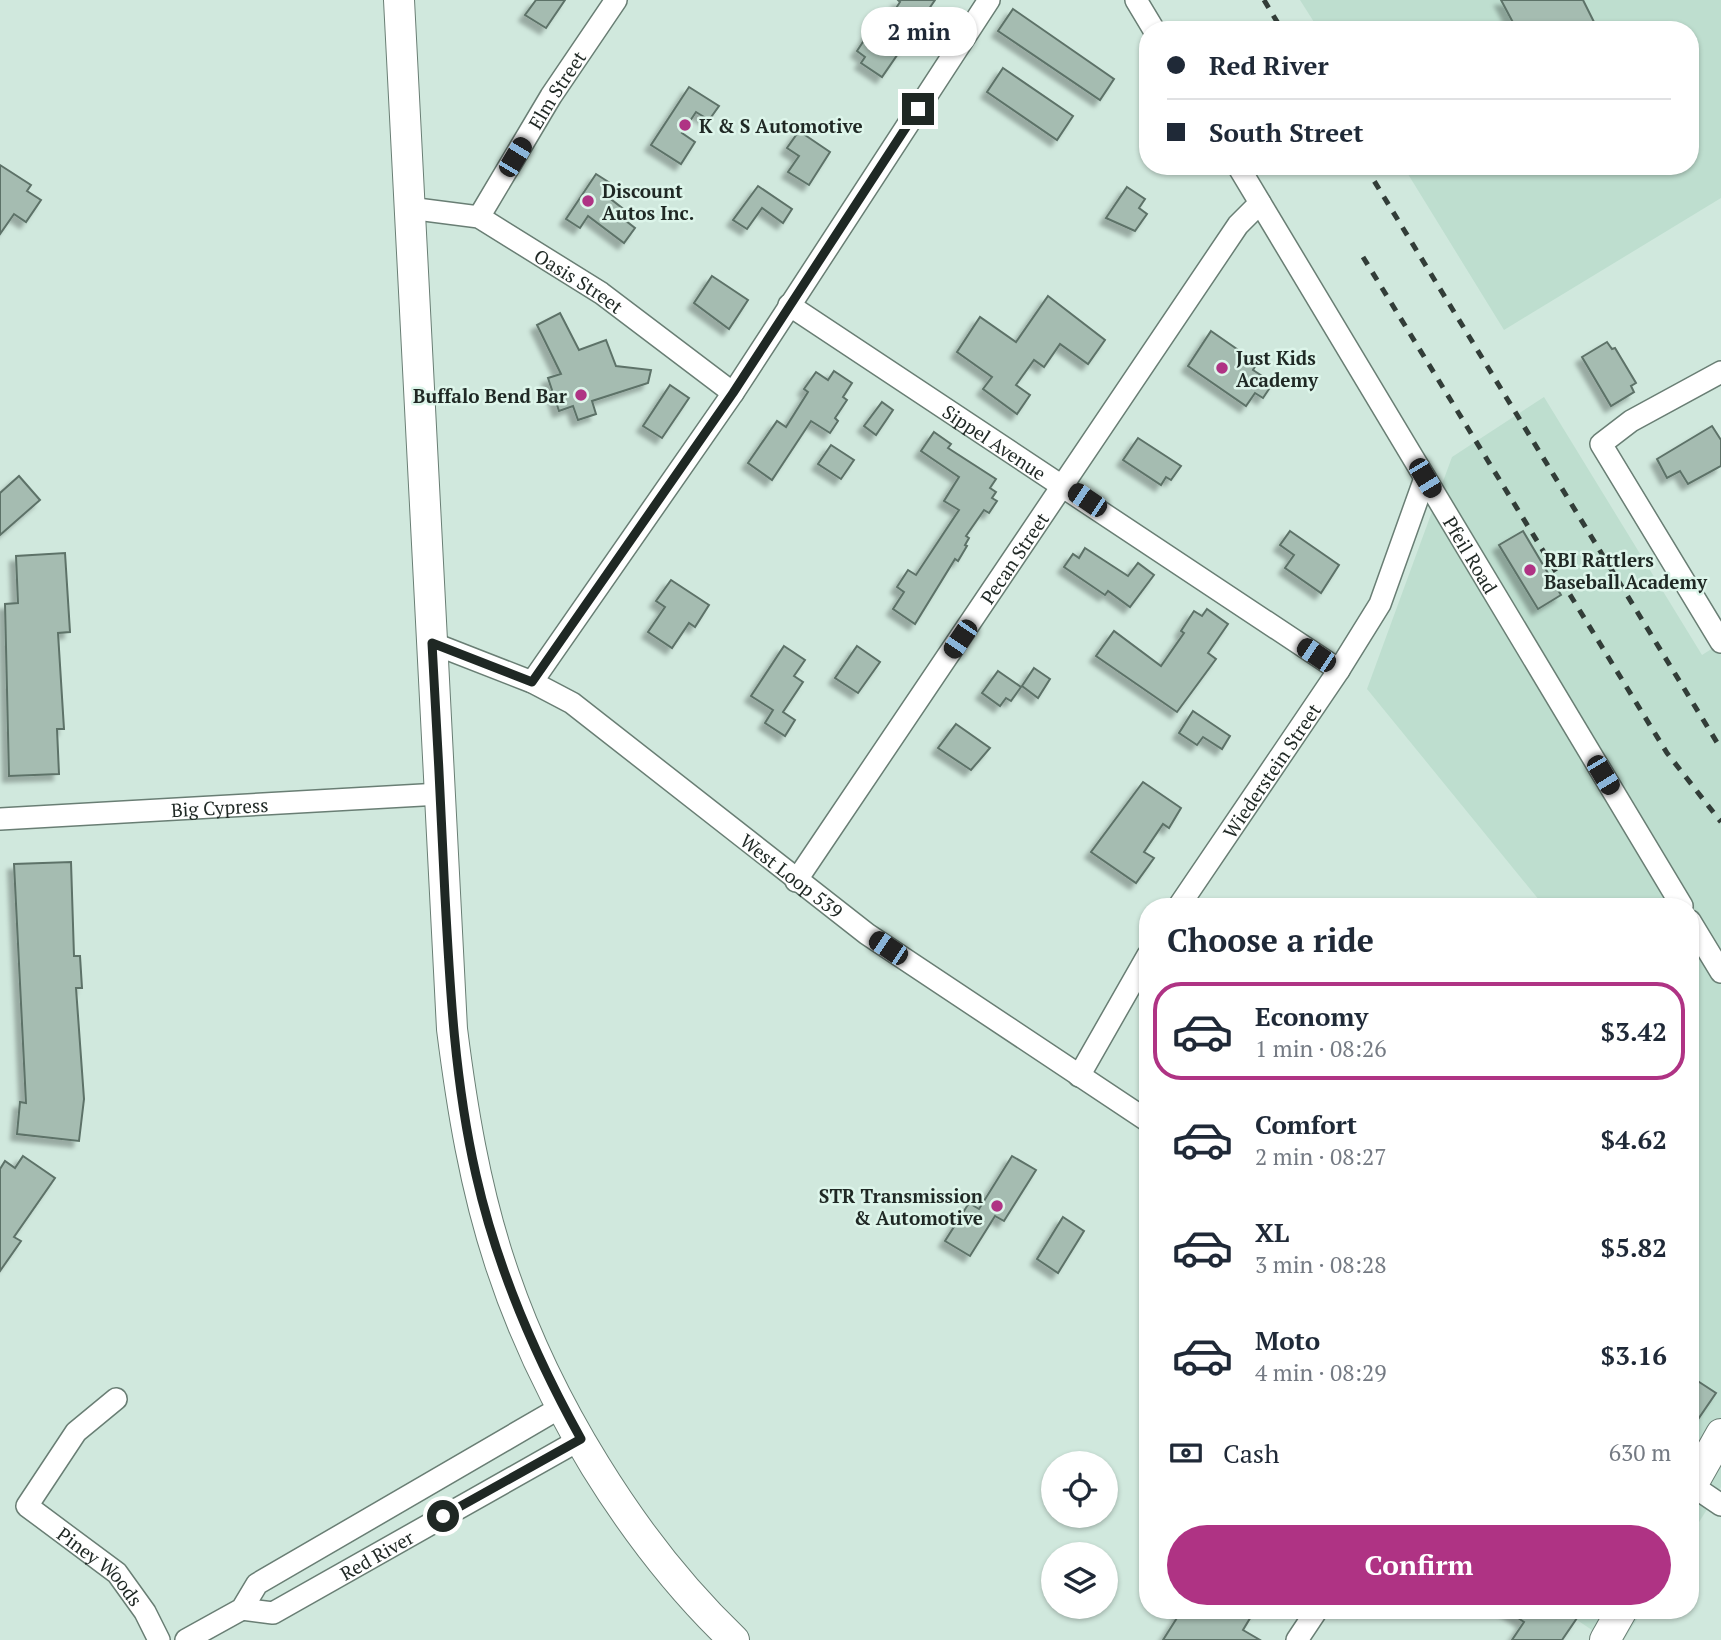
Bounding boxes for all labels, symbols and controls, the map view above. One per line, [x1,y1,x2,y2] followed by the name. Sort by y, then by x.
[860,7,976,56] callout: 2 min
[888,16,950,47] text: 2 min
[522,46,591,133] street label: Elm Street
[1209,48,1329,82] text: Red River
[902,93,934,125] route end
[699,113,863,138] place label: K & S Automotive
[1209,115,1364,149] text: South Street
[677,117,693,133] marker: K & S Automotive
[496,134,535,180] car
[602,178,694,225] place label: Discount Autos Inc.
[580,193,596,209] marker: Discount Autos Inc.
[530,242,629,318] street label: Oasis Street
[1236,345,1319,392] place label: Just Kids Academy
[1214,360,1230,376] marker: Just Kids Academy
[413,383,568,408] place label: Buffalo Bend Bar
[573,387,589,403] marker: Buffalo Bend Bar
[938,398,1051,485] street label: Sippel Avenue
[1406,455,1445,501] car
[1064,480,1111,520] car
[974,507,1054,608] street label: Pecan Street
[1438,511,1504,598] street label: Pfeil Road
[1544,547,1708,594] place label: RBI Rattlers Baseball Academy
[1522,562,1538,578] marker: RBI Rattlers Baseball Academy
[940,616,981,662] car
[1293,635,1340,675] car
[1216,698,1326,843] street label: Wiederstein Street
[1584,752,1623,798] car
[170,791,269,822] street label: Big Cypress
[736,827,848,923] street label: West Loop 539
[1167,919,1374,961] text: Choose a ride
[865,928,912,968] car
[1255,999,1368,1033] text: Economy
[1171,1000,1234,1063] icon: car
[1601,1014,1667,1048] text: $3.42
[1255,1033,1387,1064] text: 1 min · 08:26
[1255,1107,1357,1141] text: Comfort
[1171,1108,1234,1171] icon: car
[1601,1122,1667,1156] text: $4.62
[1255,1141,1387,1172] text: 2 min · 08:27
[819,1183,984,1230] place label: STR Transmission & Automotive
[989,1198,1005,1214] marker: STR Transmission & Automotive
[1255,1215,1289,1249] text: XL
[1171,1216,1234,1279] icon: car
[1601,1230,1667,1264] text: $5.82
[1255,1249,1387,1280] text: 3 min · 08:28
[1255,1323,1320,1357] text: Moto
[1171,1324,1234,1387] icon: car
[1601,1338,1667,1372] text: $3.16
[1255,1357,1387,1388] text: 4 min · 08:29
[1167,1434,1205,1472] icon: cash
[1223,1436,1279,1470] text: Cash
[1609,1437,1671,1468] text: 630 m
[1041,1451,1118,1619] map controls
[1041,1451,1118,1528] button: locate
[427,1500,459,1532] route start
[53,1521,149,1611] street label: Piney Woods
[335,1524,418,1585] street label: Red River
[1167,1525,1671,1605] button: Confirm
[1041,1542,1118,1619] button: layers

